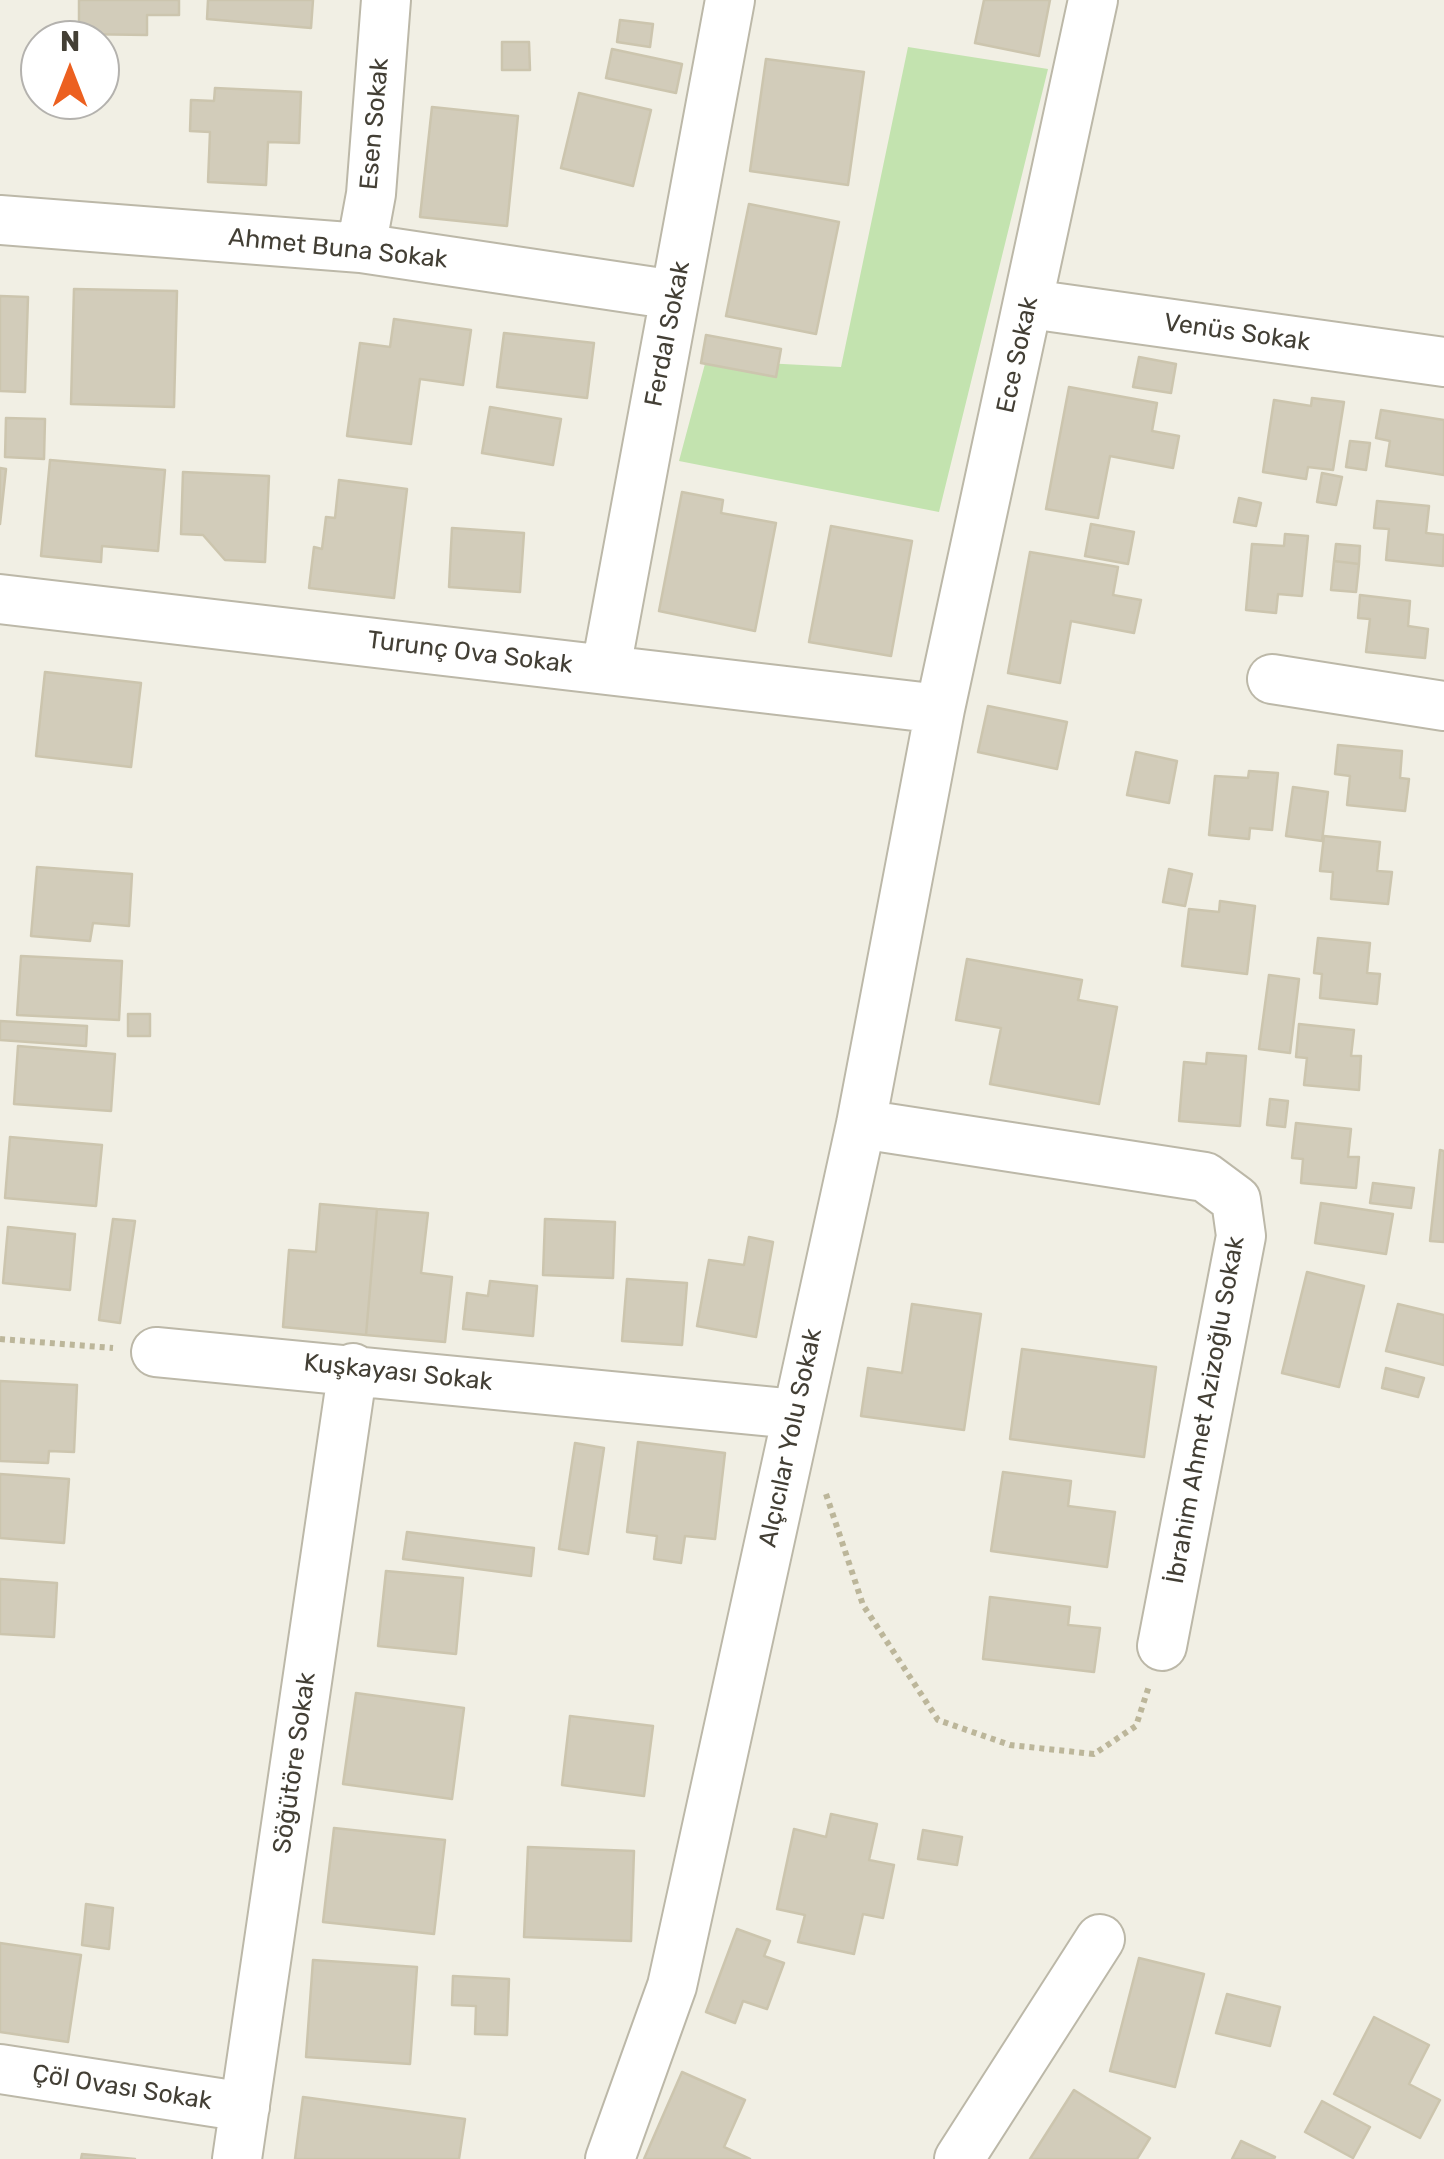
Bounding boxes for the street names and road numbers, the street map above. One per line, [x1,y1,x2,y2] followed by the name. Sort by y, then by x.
[354,57,396,191] street label: Esen Sokak
[227,223,449,275] street label: Ahmet Buna Sokak
[639,259,697,409] street label: Ferdal Sokak
[991,294,1045,416] street label: Ece Sokak
[1162,308,1312,358] street label: Venüs Sokak
[366,626,574,680] street label: Turunç Ova Sokak
[1161,1234,1251,1586] street label: İbrahim Ahmet Azizoğlu Sokak
[753,1326,829,1550] street label: Alçıcılar Yolu Sokak
[302,1348,494,1398] street label: Kuşkayası Sokak
[267,1670,323,1856] street label: Söğütöre Sokak
[30,2059,214,2117] street label: Çöl Ovası Sokak

